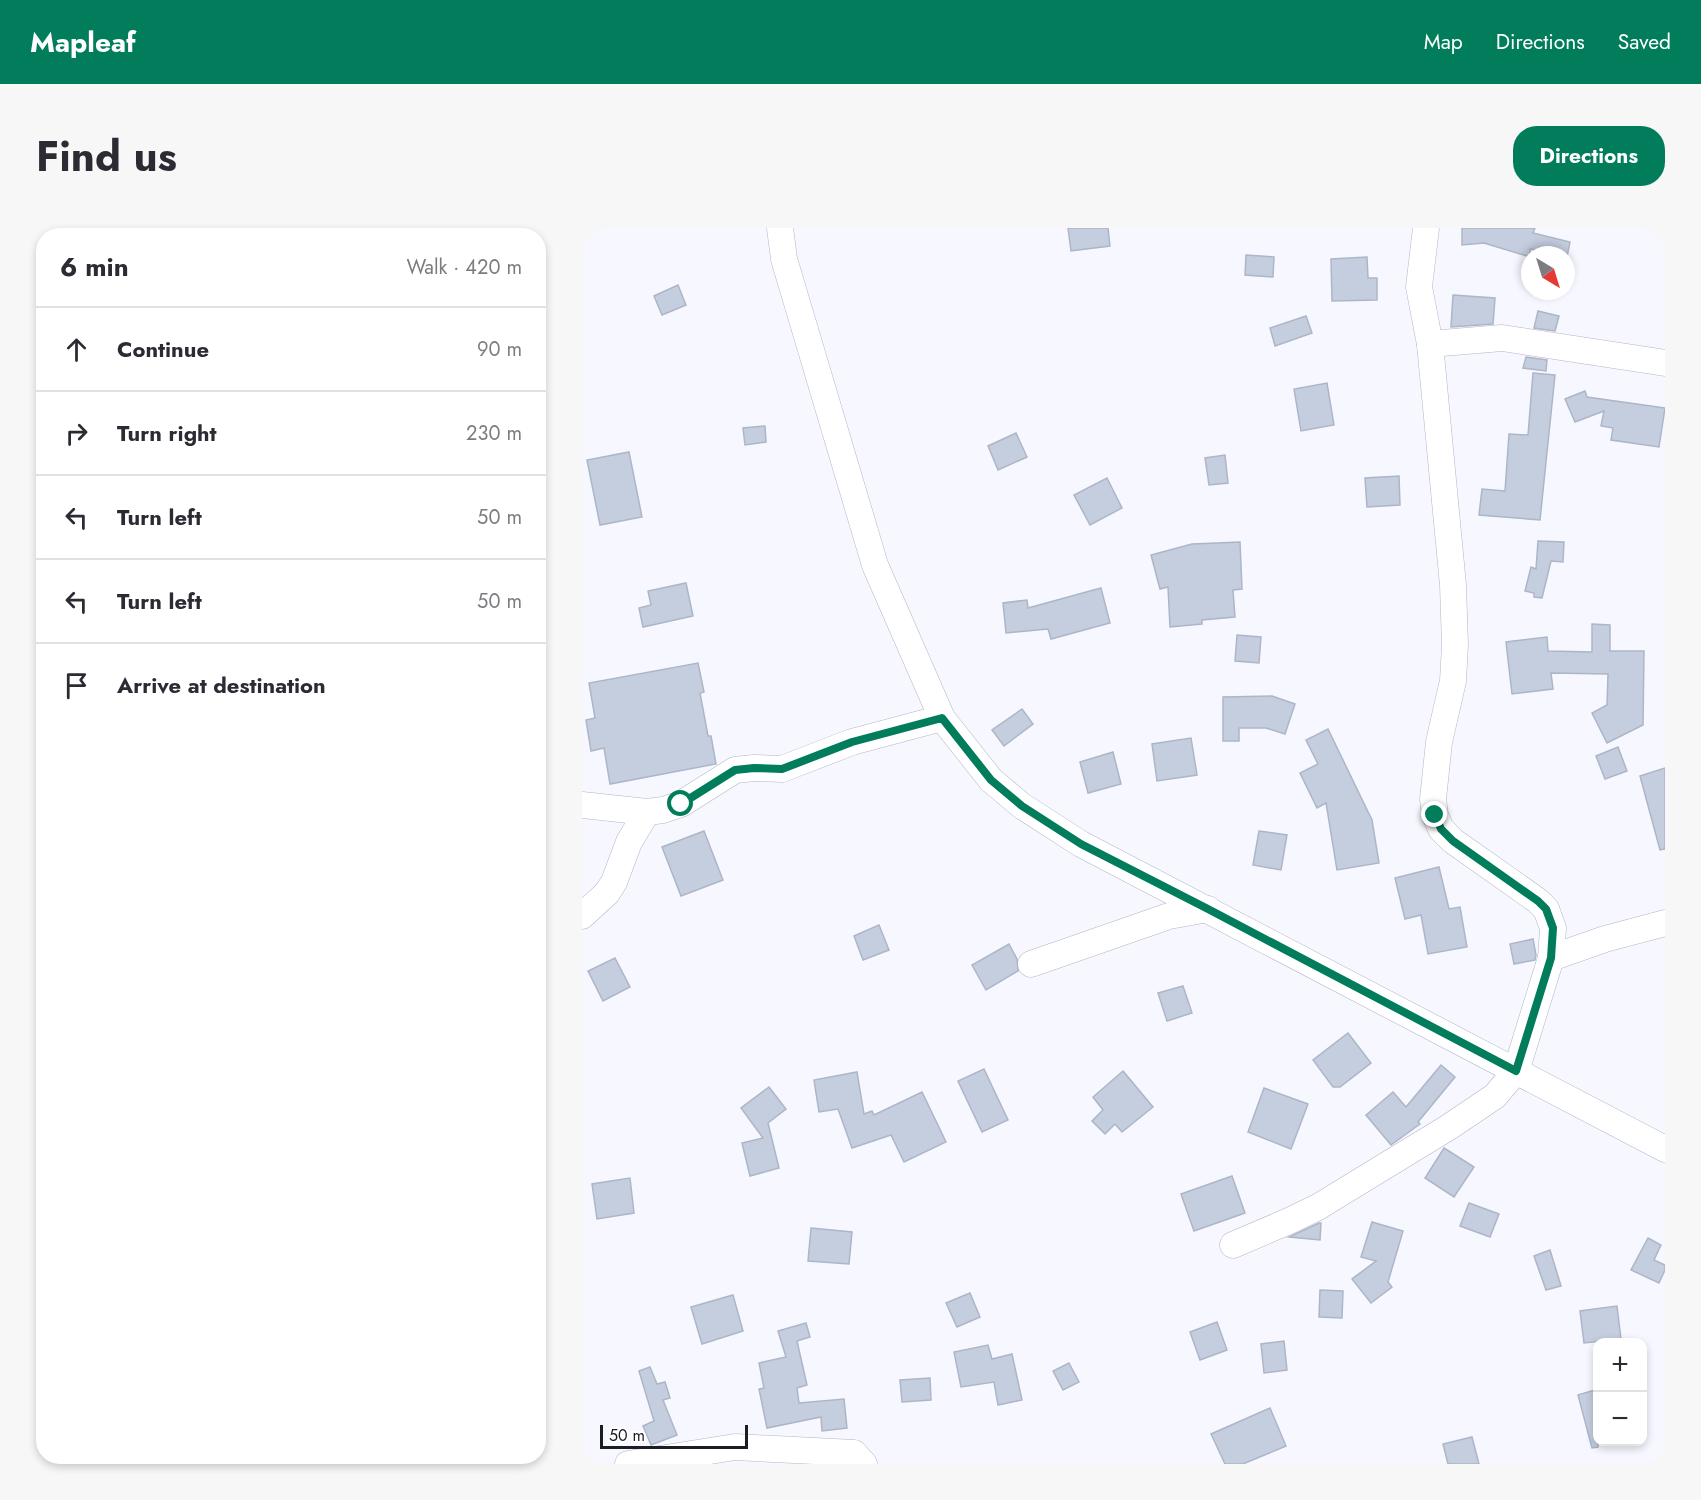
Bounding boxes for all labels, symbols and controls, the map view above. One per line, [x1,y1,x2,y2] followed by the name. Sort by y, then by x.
[30,22,136,63] text: Mapleaf
[1424,27,1463,57] text: Map
[1496,27,1585,57] text: Directions
[1618,27,1671,57] text: Saved
[36,126,177,187] text: Find us
[1513,126,1665,186] button: Directions
[1521,246,1575,300] north arrow
[60,248,129,286] text: 6 min
[407,253,522,282] text: Walk · 420 m
[60,333,93,366] icon: ahead
[117,333,209,365] text: Continue
[477,335,522,364] text: 90 m
[60,417,93,450] icon: right
[117,417,217,449] text: Turn right
[466,419,522,448] text: 230 m
[60,501,93,534] icon: left
[117,501,202,533] text: Turn left
[477,503,522,532] text: 50 m
[60,585,93,618] icon: left
[117,585,202,617] text: Turn left
[477,587,522,616] text: 50 m
[60,669,93,702] icon: arrive
[117,669,326,701] text: Arrive at destination
[667,790,693,816] route start
[1421,801,1447,827] route end
[1593,1338,1647,1446] map controls
[1593,1338,1647,1392] button: +
[1593,1392,1647,1446] button: −
[600,1422,748,1450] scale bar
[609,1424,645,1447] text: 50 m

